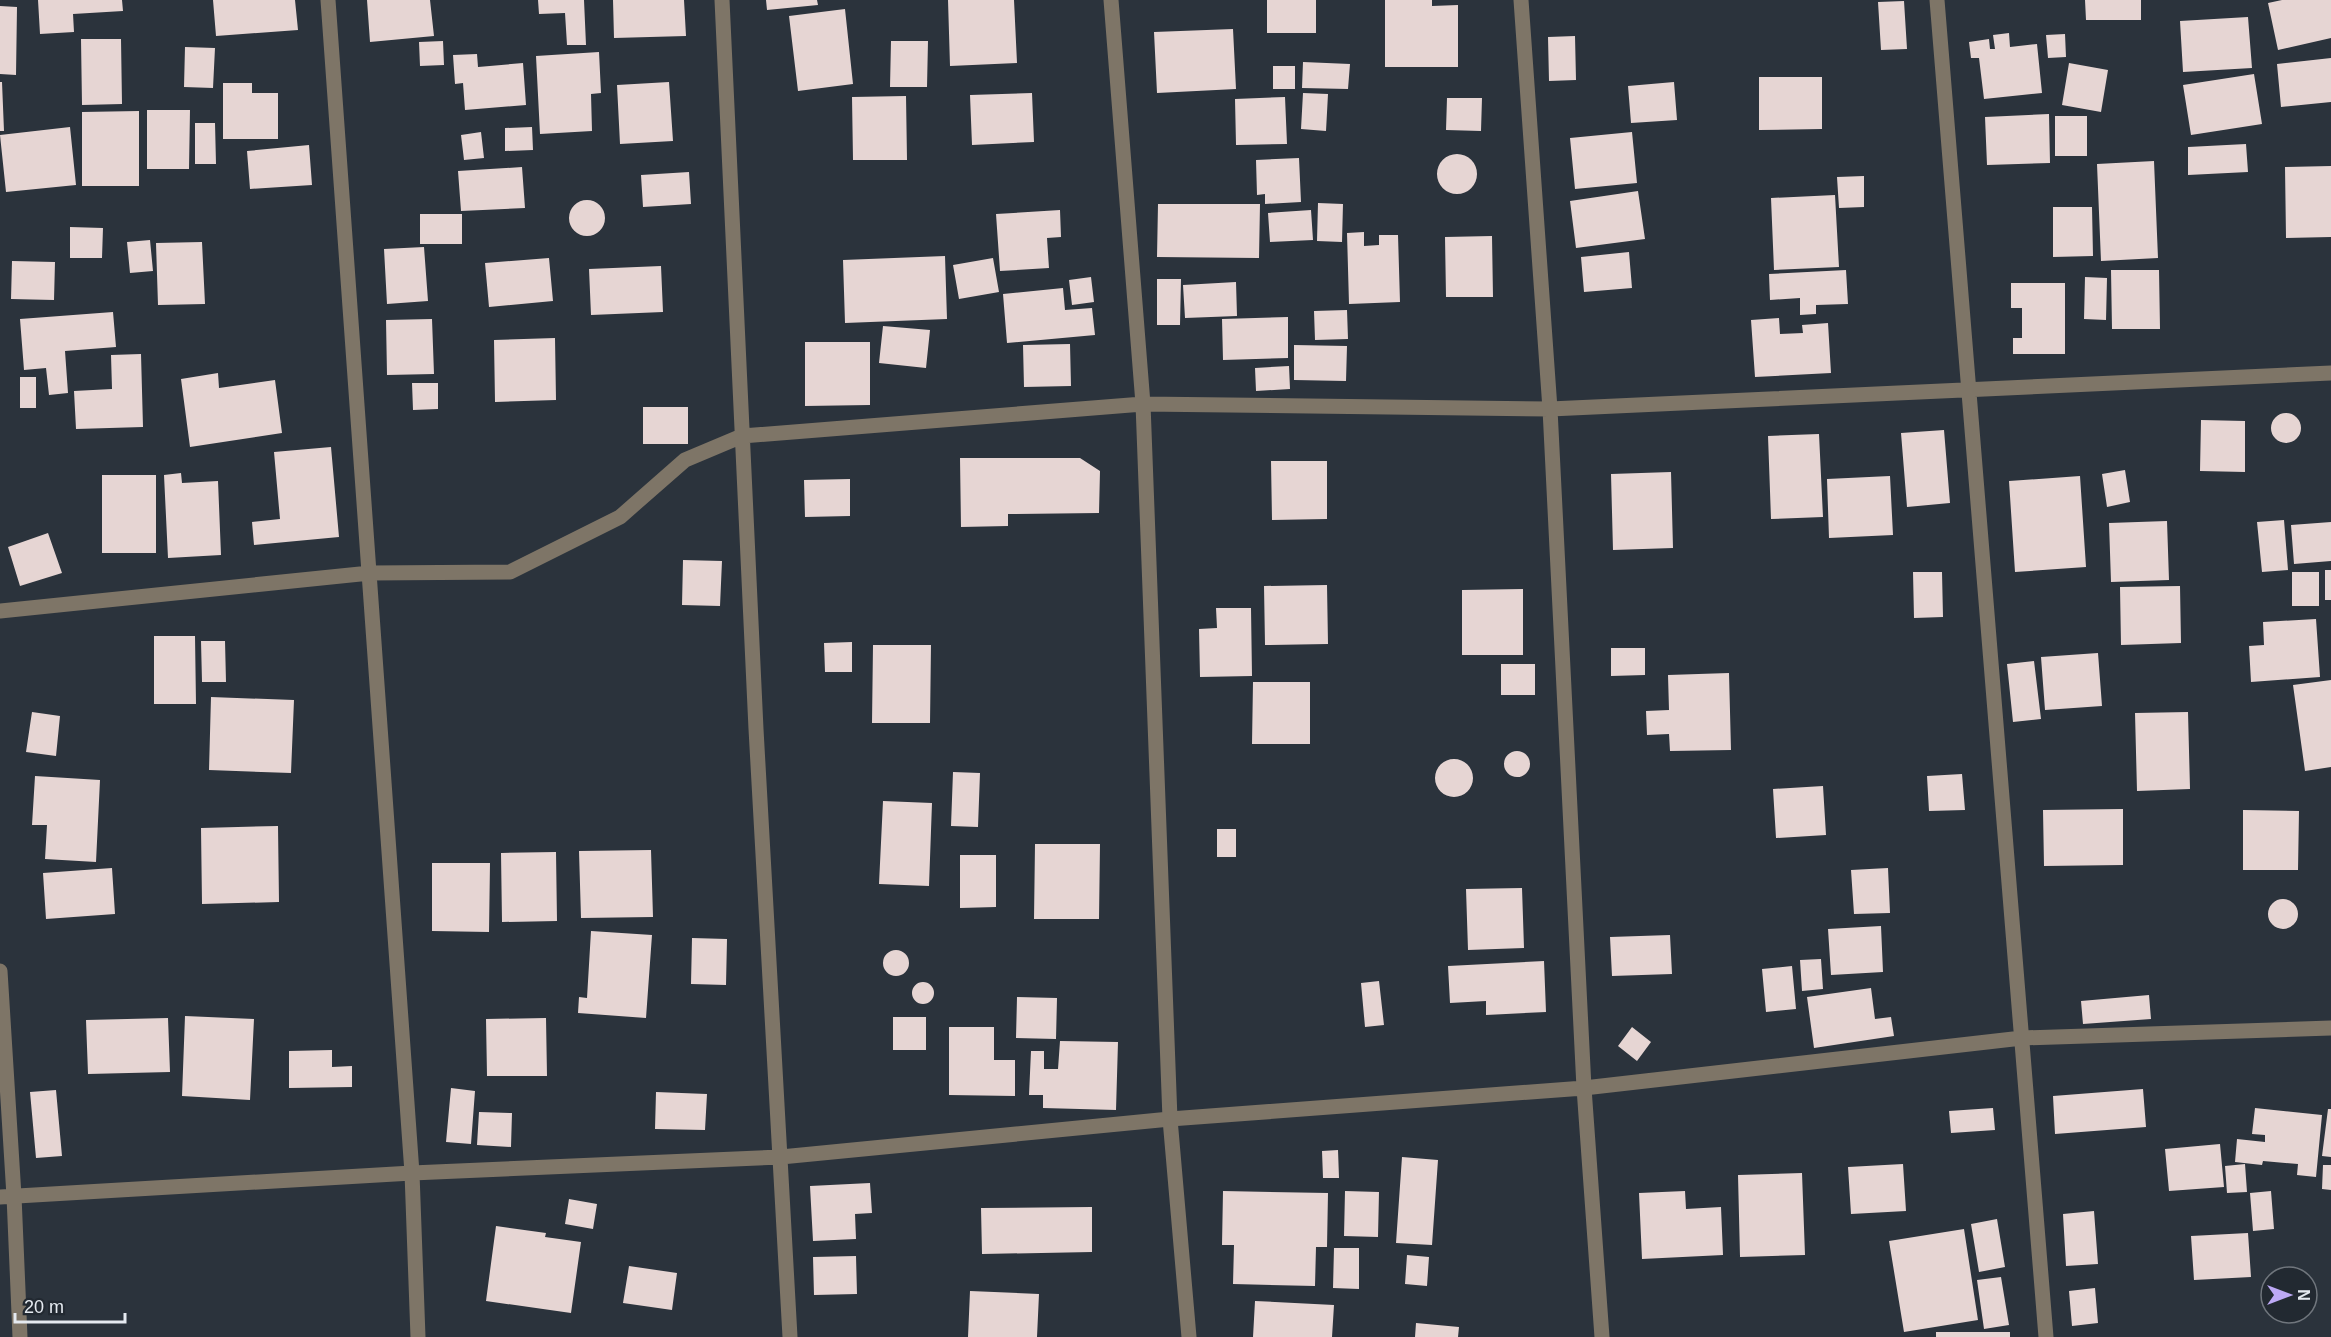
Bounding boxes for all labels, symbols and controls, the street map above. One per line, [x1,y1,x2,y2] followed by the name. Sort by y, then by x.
[2259,1265,2319,1325] north arrow
[15,1286,124,1324] scale bar
[2295,1289,2312,1301] text: N
[24,1297,64,1317] text: 20 m

